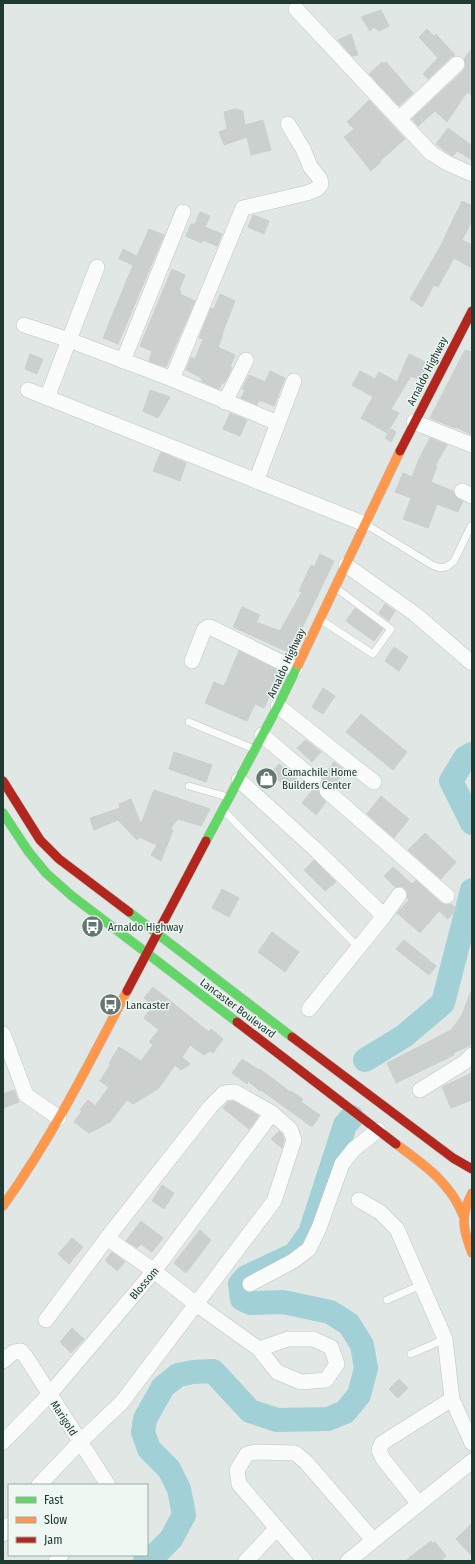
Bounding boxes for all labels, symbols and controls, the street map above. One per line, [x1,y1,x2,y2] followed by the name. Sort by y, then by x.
[405,335,450,408] street label: Arnaldo Highway
[265,626,308,700] street label: Arnaldo Highway
[253,765,279,791] shop icon: Camachile Home Builders Center
[282,766,357,792] place label: Camachile Home Builders Center
[79,914,105,940] bus stop icon: Arnaldo Highway
[108,921,184,934] place label: Arnaldo Highway
[197,976,278,1041] street label: Lancaster Boulevard
[98,992,124,1018] bus stop icon: Lancaster
[126,999,169,1012] place label: Lancaster
[127,1265,162,1302] street label: Blossom
[47,1398,80,1438] street label: Marigold
[8,1484,148,1556] legend
[44,1493,63,1507] text: Fast
[44,1513,67,1527] text: Slow
[44,1533,62,1547] text: Jam

